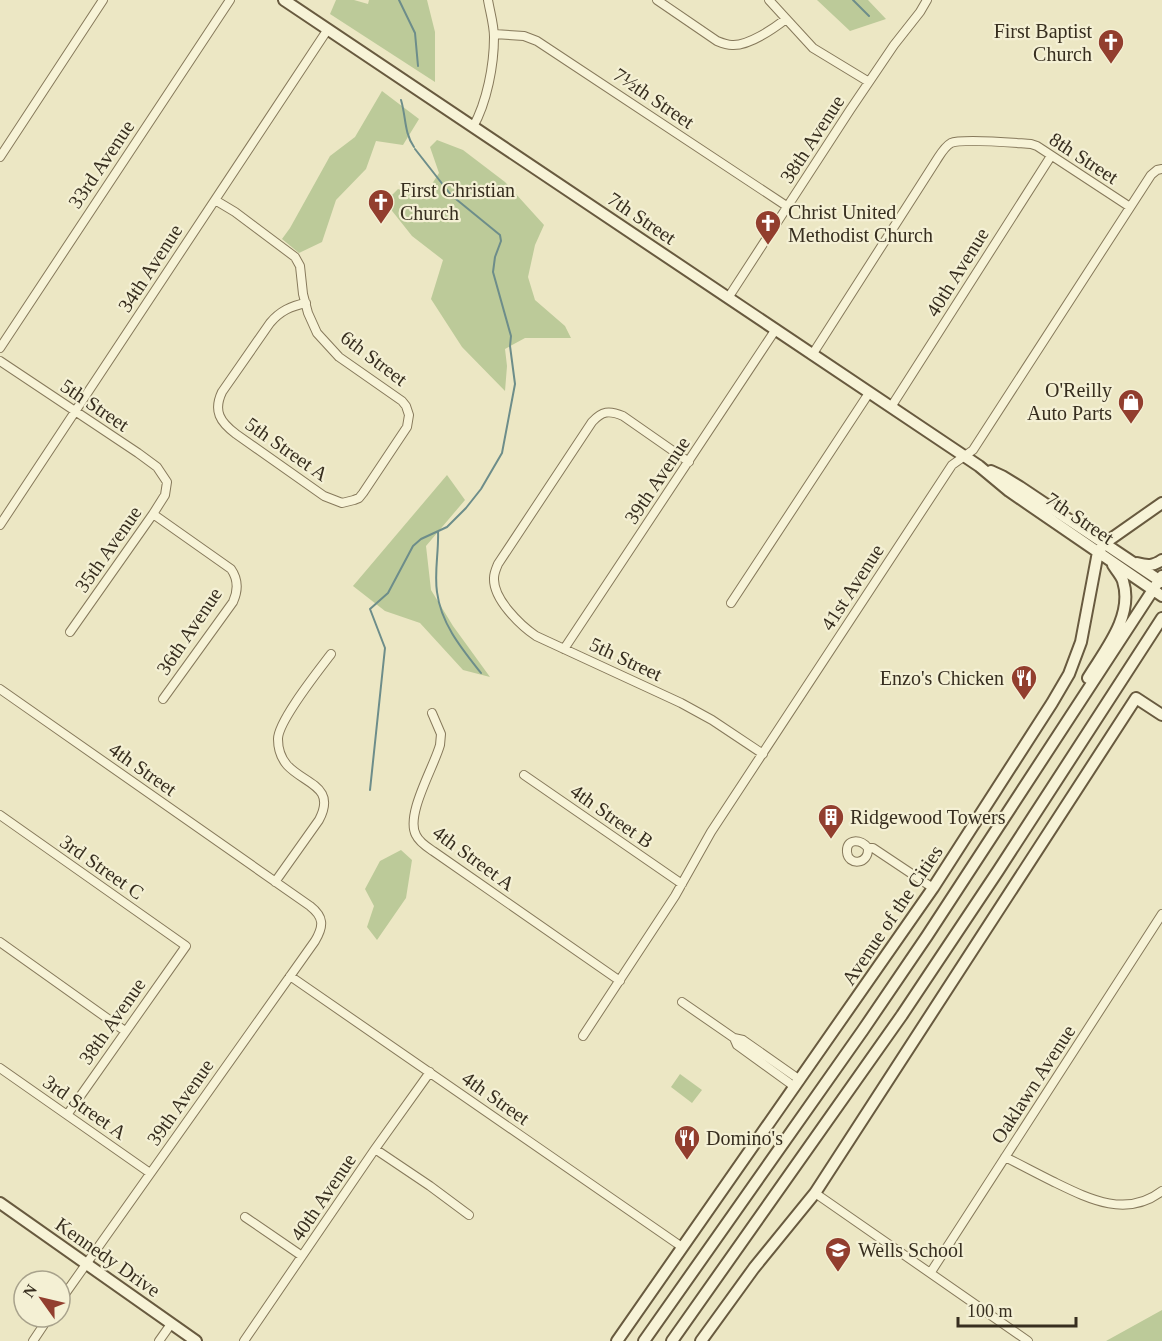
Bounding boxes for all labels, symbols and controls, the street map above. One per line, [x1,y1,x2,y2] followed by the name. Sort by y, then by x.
[994,20,1092,65] place label: First Baptist Church
[1096,27,1126,65] church icon: First Baptist Church
[610,63,699,133] street label: 7½th Street
[775,91,849,187] street label: 38th Avenue
[64,116,138,212] street label: 33rd Avenue
[1046,128,1123,188] street label: 8th Street
[400,179,515,224] place label: First Christian Church
[366,187,396,225] church icon: First Christian Church
[604,187,681,249] street label: 7th Street
[788,201,933,246] place label: Christ United Methodist Church
[753,208,783,246] church icon: Christ United Methodist Church
[113,220,187,316] street label: 34th Avenue
[921,224,993,320] street label: 40th Avenue
[337,326,412,390] street label: 6th Street
[57,374,134,436] street label: 5th Street
[1027,379,1112,424] place label: O'Reilly Auto Parts
[1116,387,1146,425] shop icon: O'Reilly Auto Parts
[242,413,333,486] street label: 5th Street A
[620,432,694,528] street label: 39th Avenue
[1042,487,1119,549] street label: 7th Street
[70,502,146,596] street label: 35th Avenue
[816,540,888,634] street label: 41st Avenue
[152,583,226,679] street label: 36th Avenue
[586,633,666,685] street label: 5th Street
[1009,663,1039,701] restaurant icon: Enzo's Chicken
[880,667,1004,689] place label: Enzo's Chicken
[105,738,181,800] street label: 4th Street
[567,780,657,852] street label: 4th Street B
[816,802,846,840] building icon: Ridgewood Towers
[850,806,1006,829] place label: Ridgewood Towers
[429,821,520,895] street label: 4th Street A
[56,830,148,904] street label: 3rd Street C
[837,841,947,989] street label: Avenue of the Cities
[74,974,150,1068] street label: 38th Avenue
[987,1021,1080,1147] street label: Oaklawn Avenue
[142,1055,218,1149] street label: 39th Avenue
[458,1067,534,1129] street label: 4th Street
[39,1070,131,1144] street label: 3rd Street A
[672,1123,702,1161] restaurant icon: Domino's
[706,1127,783,1149] place label: Domino's
[286,1149,360,1245] street label: 40th Avenue
[51,1213,165,1302] street label: Kennedy Drive
[823,1235,853,1273] school or university icon: Wells School
[858,1239,964,1261] place label: Wells School
[12,1269,72,1329] north arrow
[20,1281,41,1300] text: N
[958,1290,1076,1328] scale bar
[967,1301,1013,1321] text: 100 m

